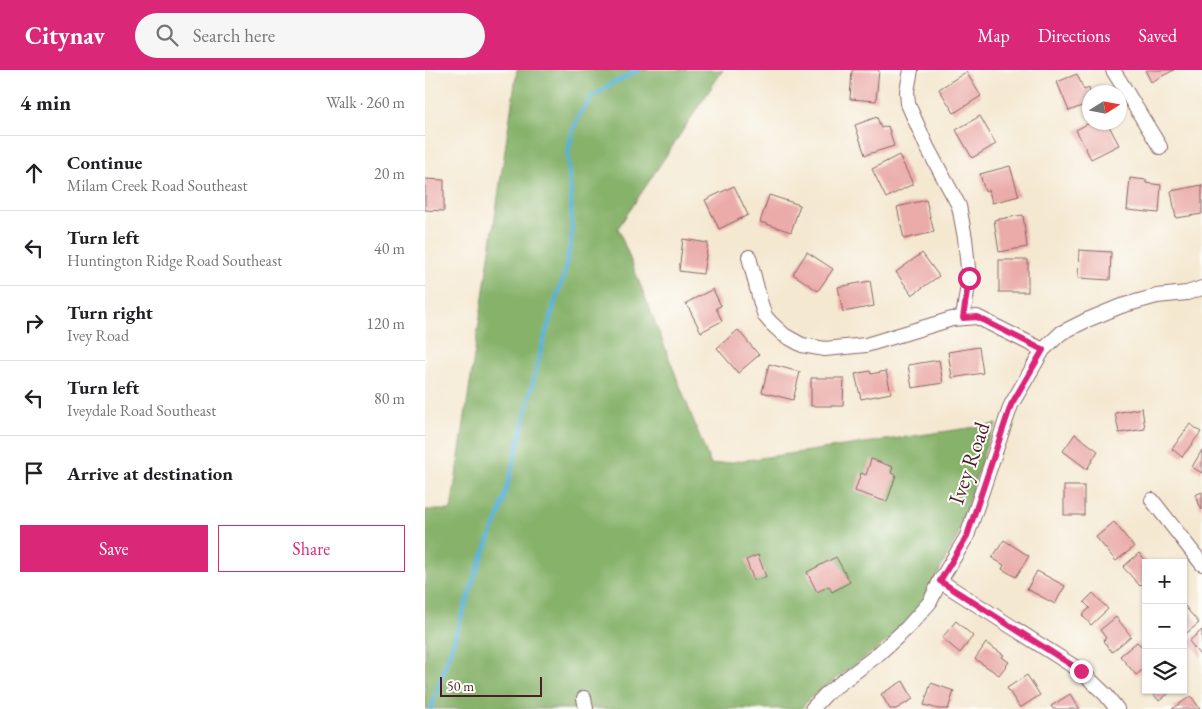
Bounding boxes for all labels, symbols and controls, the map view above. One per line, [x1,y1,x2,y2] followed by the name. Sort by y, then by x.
[135,13,485,58] search box
[25,20,105,51] text: Citynav
[153,21,181,49] icon: search
[193,23,275,48] text: Search here
[978,24,1010,47] text: Map
[1038,24,1110,47] text: Directions
[1138,24,1177,47] text: Saved
[1082,85,1127,130] north arrow
[20,89,71,116] text: 4 min
[326,92,405,113] text: Walk · 260 m
[67,150,142,175] text: Continue
[20,159,48,187] icon: ahead
[374,163,405,184] text: 20 m
[67,175,248,196] text: Milam Creek Road Southeast
[67,225,139,250] text: Turn left
[20,234,48,262] icon: left
[374,238,405,259] text: 40 m
[67,250,282,271] text: Huntington Ridge Road Southeast
[958,267,981,290] route start
[67,300,153,325] text: Turn right
[20,309,48,337] icon: right
[366,313,405,334] text: 120 m
[67,325,129,346] text: Ivey Road
[67,375,139,400] text: Turn left
[20,384,48,412] icon: left
[374,388,405,409] text: 80 m
[67,400,216,421] text: Iveydale Road Southeast
[941,417,997,508] street label: Ivey Road
[20,459,48,487] icon: arrive
[67,461,233,486] text: Arrive at destination
[20,525,208,572] button: Save
[218,525,405,572] button: Share
[1142,559,1187,694] map controls
[1142,559,1187,604] button: +
[1142,604,1187,649] button: −
[1142,649,1187,694] button: layers
[1070,660,1093,683] route end
[440,674,543,697] scale bar
[447,677,474,695] text: 50 m

